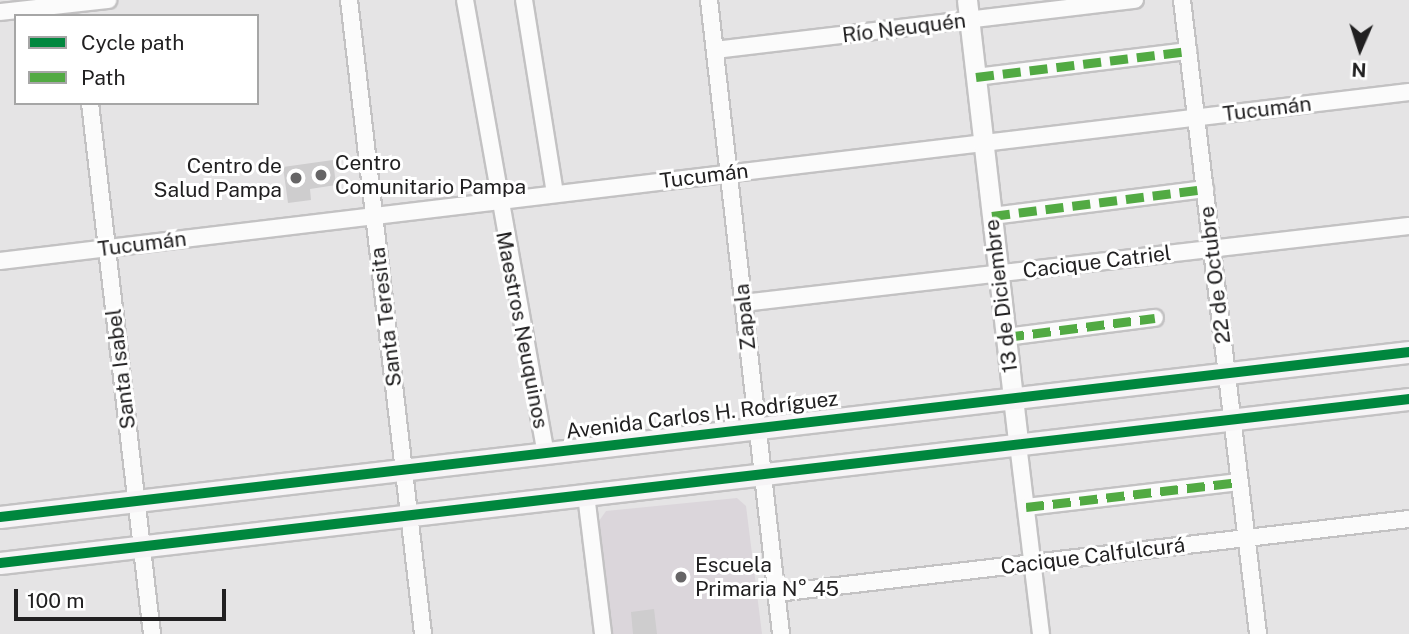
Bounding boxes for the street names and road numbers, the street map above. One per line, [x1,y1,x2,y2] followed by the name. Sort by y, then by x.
[841,8,967,48] street label: Río Neuquén
[1221,91,1313,127] street label: Tucumán
[658,158,750,194] street label: Tucumán
[1194,205,1236,345] street label: 22 de Octubre
[979,217,1023,375] street label: 13 de Diciembre
[96,226,188,262] street label: Tucumán
[490,229,554,431] street label: Maestros Neuquinos
[1021,240,1173,284] street label: Cacique Catriel
[365,246,407,388] street label: Santa Teresita
[729,282,761,352] street label: Zapala
[101,307,141,431] street label: Santa Isabel
[564,386,840,444] street label: Avenida Carlos H. Rodríguez
[999,532,1187,580] street label: Cacique Calfulcurá

